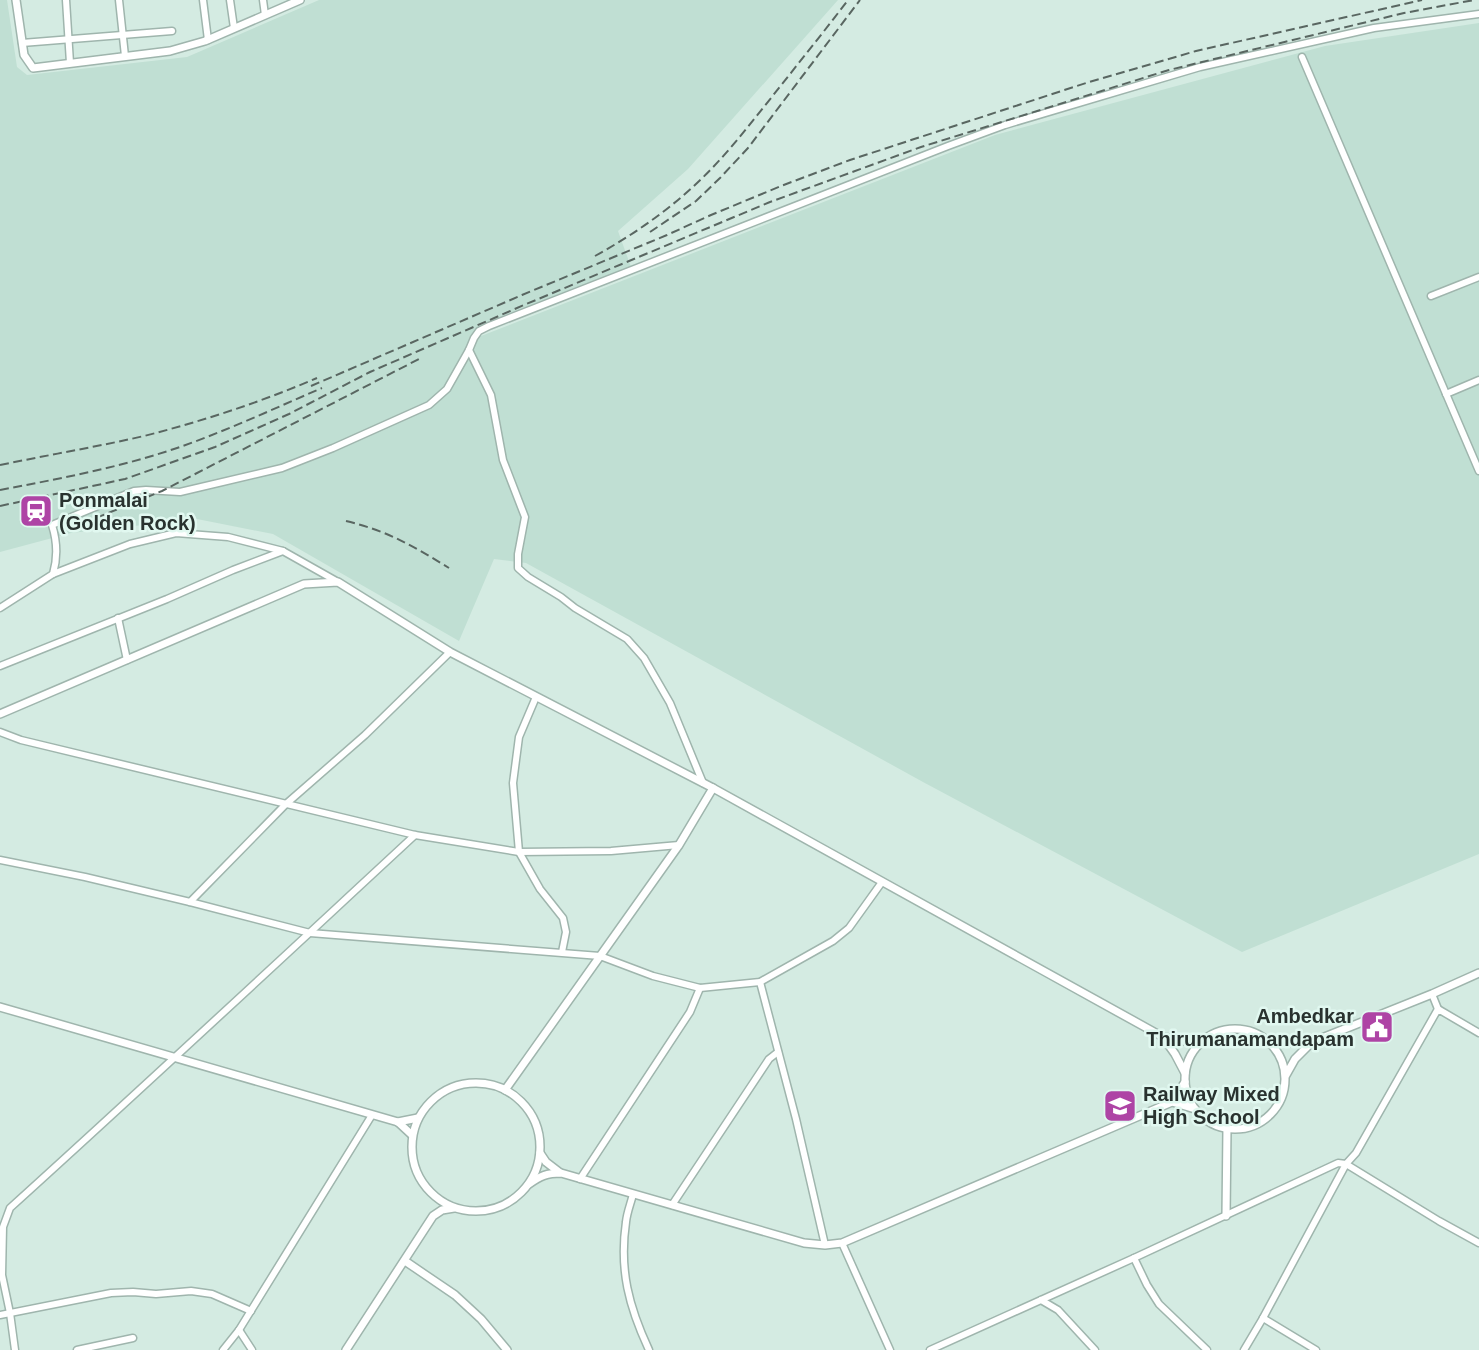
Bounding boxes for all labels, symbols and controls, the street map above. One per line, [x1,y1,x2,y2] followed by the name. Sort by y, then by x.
[59,489,196,534] place label: Ponmalai (Golden Rock)
[18,493,54,529] station icon: Ponmalai (Golden Rock)
[1146,1005,1354,1050] place label: Ambedkar Thirumanamandapam
[1359,1009,1395,1045] public building icon: Ambedkar Thirumanamandapam
[1143,1083,1280,1128] place label: Railway Mixed High School
[1102,1088,1138,1124] school or university icon: Railway Mixed High School

